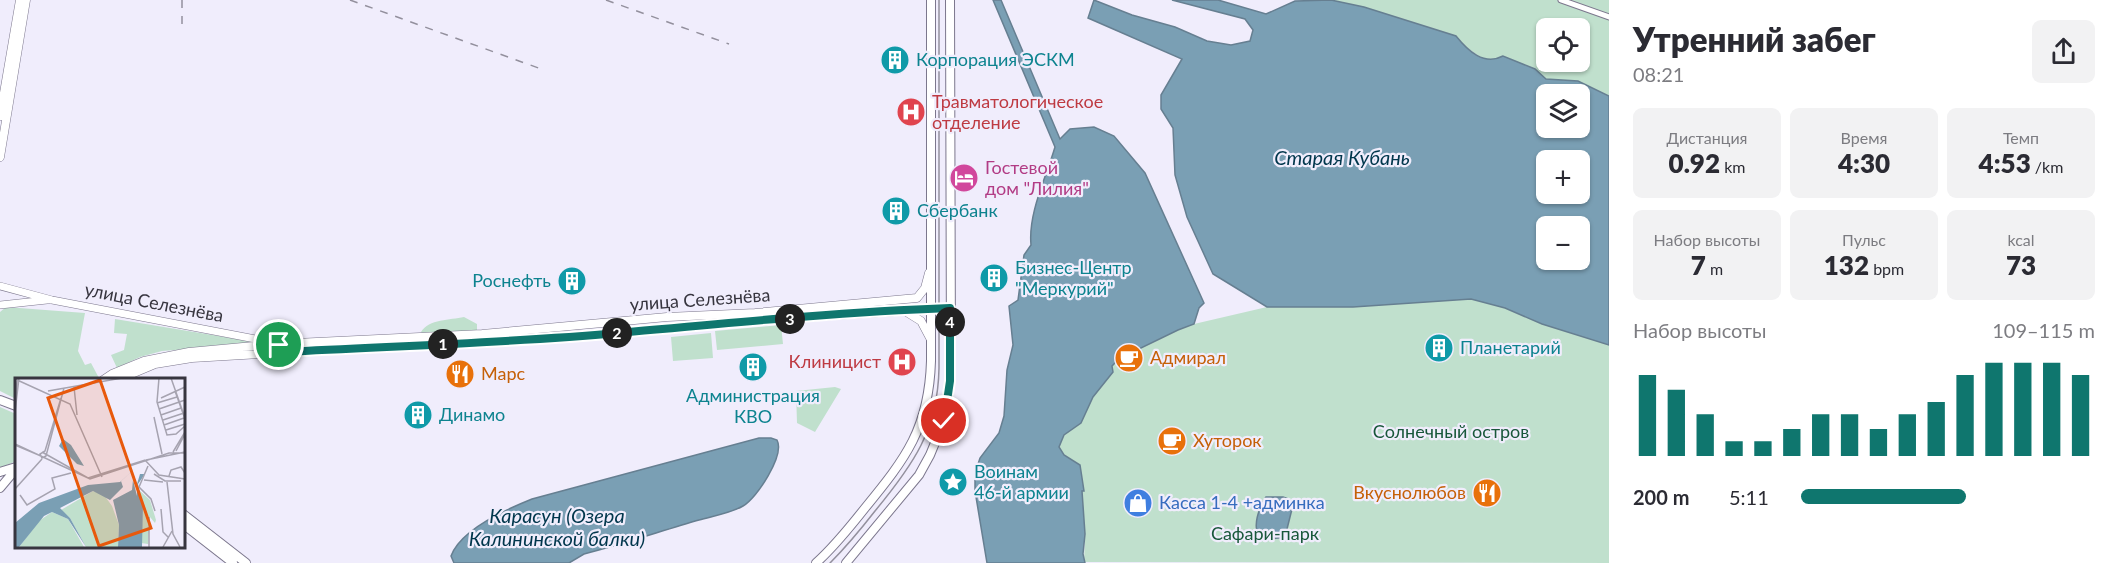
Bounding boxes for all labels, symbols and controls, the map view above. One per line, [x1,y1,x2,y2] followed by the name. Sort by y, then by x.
[1536,18,1590,270] map controls
[1536,18,1590,72] button: locate
[1633,19,1876,59] text: Утренний забег
[2032,20,2095,83] button: share
[879,44,911,76] building icon: Корпорация ЭСКМ
[916,48,1075,70] place label: Корпорация ЭСКМ
[1633,62,1684,86] text: 08:21
[1536,84,1590,138] button: layers
[932,90,1103,133] place label: Травматологическое отделение
[895,96,927,128] hospital icon: Травматологическое отделение
[1666,128,1748,147] text: Дистанция
[1841,128,1887,147] text: Время
[2003,128,2039,147] text: Темп
[1274,145,1410,169] water label: Старая Кубань
[1669,147,1720,179] text: 0.92
[1838,147,1890,179] text: 4:30
[1979,147,2031,179] text: 4:53
[1536,150,1590,204] button: +
[985,156,1089,199] place label: Гостевой дом "Лилия"
[1720,157,1745,176] text: km
[2031,157,2063,176] text: /km
[948,162,980,194] hotel icon: Гостевой дом "Лилия"
[880,195,912,227] building icon: Сбербанк
[917,199,998,221] place label: Сбербанк
[1536,216,1590,270] button: −
[1654,230,1760,249] text: Набор высоты
[1842,230,1886,249] text: Пульс
[2007,230,2035,249] text: kcal
[1691,249,1706,281] text: 7
[1824,249,1869,281] text: 132
[2006,249,2036,281] text: 73
[1015,256,1132,299] place label: Бизнес-Центр "Меркурий"
[1706,259,1723,278] text: m
[1869,259,1904,278] text: bpm
[978,262,1010,294] building icon: Бизнес-Центр "Меркурий"
[556,265,588,297] building icon: Роснефть
[472,269,551,291] place label: Роснефть
[83,278,225,326] street label: улица Селезнёва
[629,283,771,315] street label: улица Селезнёва
[775,304,805,334] pin: 3
[935,307,965,337] pin: 4
[785,309,795,328] text: 3
[945,312,955,331] text: 4
[602,318,632,348] pin: 2
[1633,318,1766,342] text: Набор высоты
[1992,318,2095,342] text: 109–115 m
[253,319,304,370] pin
[612,323,622,342] text: 2
[262,328,295,361] icon: arrive
[428,329,458,359] pin: 1
[1423,332,1455,364] building icon: Планетарий
[438,334,448,353] text: 1
[1460,336,1561,358] place label: Планетарий
[1113,342,1145,374] cafe icon: Адмирал
[886,346,918,378] hospital icon: Клиницист
[1150,346,1226,368] place label: Адмирал
[789,350,881,372] place label: Клиницист
[737,351,769,383] building icon: Администрация КВО
[444,358,476,390] restaurant icon: Марс
[481,362,525,384] place label: Марс
[15,378,184,548] inset map
[686,384,820,427] place label: Администрация КВО
[918,395,969,446] pin
[402,399,434,431] building icon: Динамо
[439,403,505,425] place label: Динамо
[927,404,960,437] icon: check
[1373,420,1529,442] park label: Солнечный остров
[1156,425,1188,457] cafe icon: Хуторок
[1193,429,1262,451] place label: Хуторок
[974,460,1069,503] place label: Воинам 46-й армии
[937,466,969,498] place icon: Воинам 46-й армии
[1471,477,1503,509] restaurant icon: Вкуснолюбов
[1353,481,1466,503] place label: Вкуснолюбов
[1633,485,1689,509] text: 200 m
[1729,485,1769,509] text: 5:11
[1122,487,1154,519] shop icon: Касса 1-4 +админка
[1159,491,1325,513] place label: Касса 1-4 +админка
[469,503,645,550] water label: Карасун (Озера Калининской балки)
[1211,522,1320,544] park label: Сафари-парк

